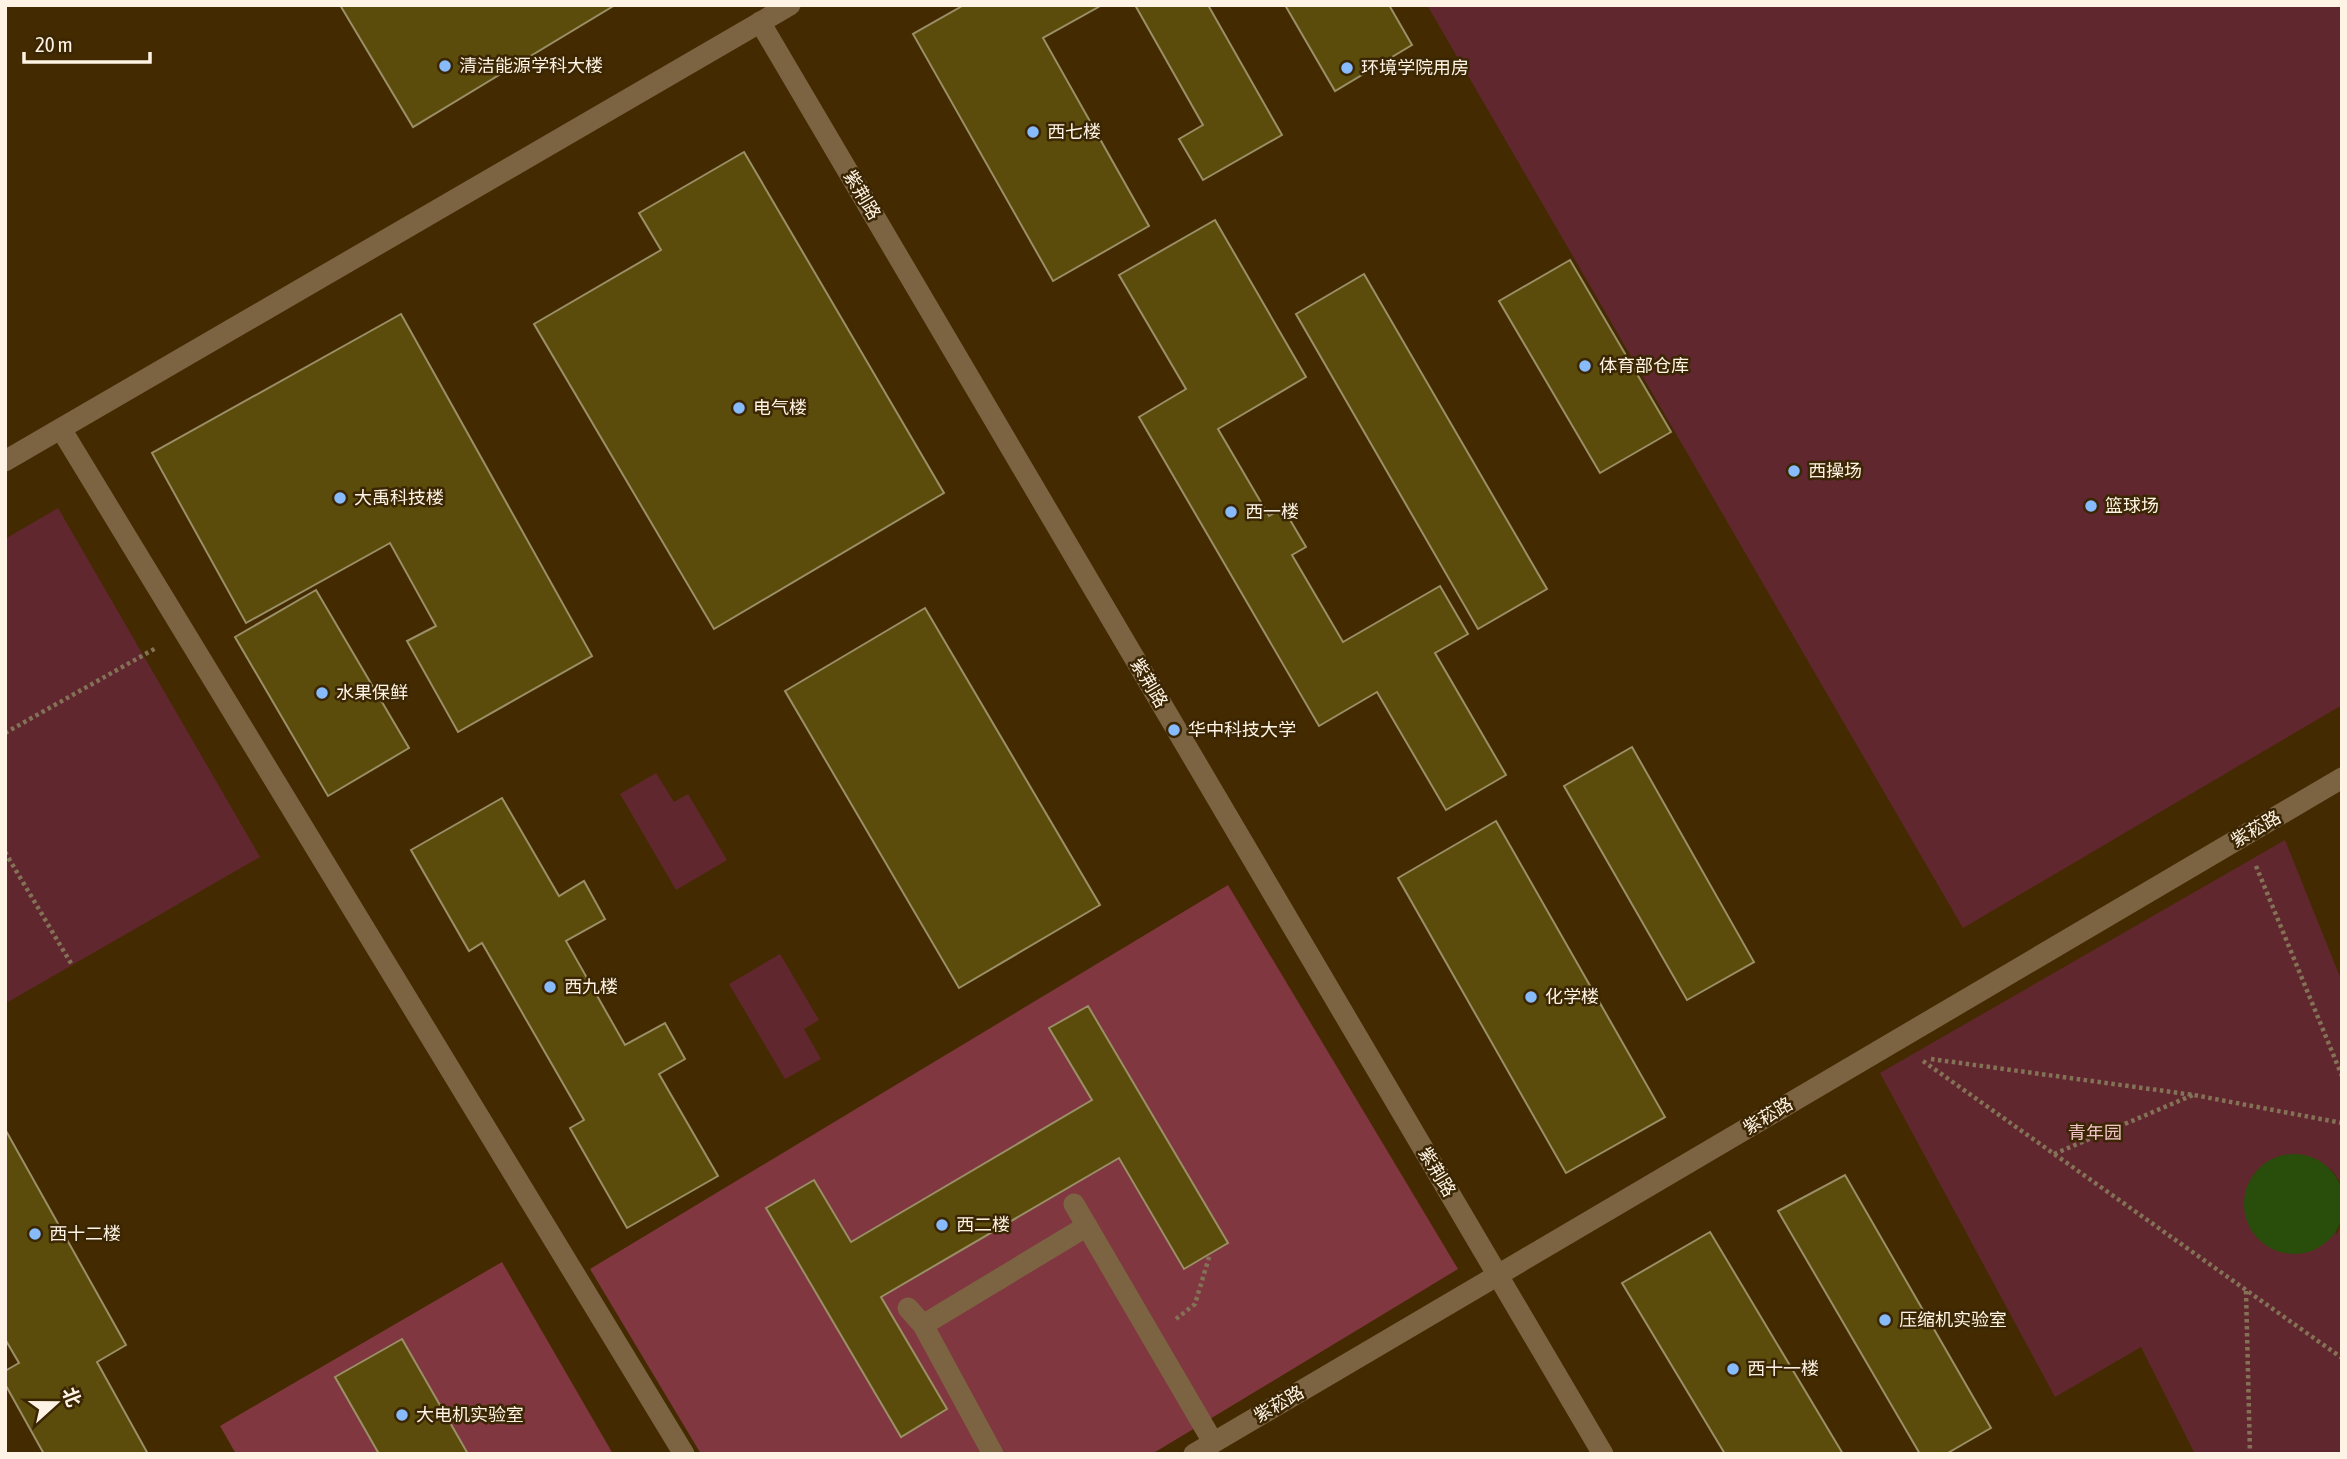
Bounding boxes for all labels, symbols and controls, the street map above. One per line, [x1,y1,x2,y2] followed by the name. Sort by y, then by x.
[24,21,150,65] scale bar
[35,32,73,56] text: 20 m
[459,55,603,76] place label: 清洁能源学科大楼
[1361,57,1469,78] place label: 环境学院用房
[437,58,453,74] marker: 清洁能源学科大楼
[1339,60,1355,76] marker: 环境学院用房
[1047,121,1101,142] place label: 西七楼
[1025,124,1041,140] marker: 西七楼
[840,166,885,223] street label: 紫荆路
[1599,355,1689,376] place label: 体育部仓库
[1577,358,1593,374] marker: 体育部仓库
[753,397,807,418] place label: 电气楼
[731,400,747,416] marker: 电气楼
[1808,460,1862,481] place label: 西操场
[1786,463,1802,479] marker: 西操场
[354,487,444,508] place label: 大禹科技楼
[332,490,348,506] marker: 大禹科技楼
[2105,495,2159,516] place label: 篮球场
[2083,498,2099,514] marker: 篮球场
[1245,501,1299,522] place label: 西一楼
[1223,504,1239,520] marker: 西一楼
[1127,654,1172,711] street label: 紫荆路
[336,682,408,703] place label: 水果保鲜
[314,685,330,701] marker: 水果保鲜
[1188,719,1296,740] place label: 华中科技大学
[1166,722,1182,738] marker: 华中科技大学
[2227,806,2284,851] street label: 紫菘路
[564,976,618,997] place label: 西九楼
[542,979,558,995] marker: 西九楼
[1545,986,1599,1007] place label: 化学楼
[1523,989,1539,1005] marker: 化学楼
[1739,1093,1796,1138] street label: 紫菘路
[2068,1122,2122,1143] park label: 青年园
[1415,1143,1460,1200] street label: 紫荆路
[956,1214,1010,1235] place label: 西二楼
[934,1217,950,1233] marker: 西二楼
[49,1223,121,1244] place label: 西十二楼
[27,1226,43,1242] marker: 西十二楼
[1899,1309,2007,1330] place label: 压缩机实验室
[1877,1312,1893,1328] marker: 压缩机实验室
[1747,1358,1819,1379] place label: 西十一楼
[1725,1361,1741,1377] marker: 西十一楼
[21,1368,91,1438] north arrow
[1250,1381,1307,1426] street label: 紫菘路
[58,1384,86,1410] text: 北
[416,1404,524,1425] place label: 大电机实验室
[394,1407,410,1423] marker: 大电机实验室

